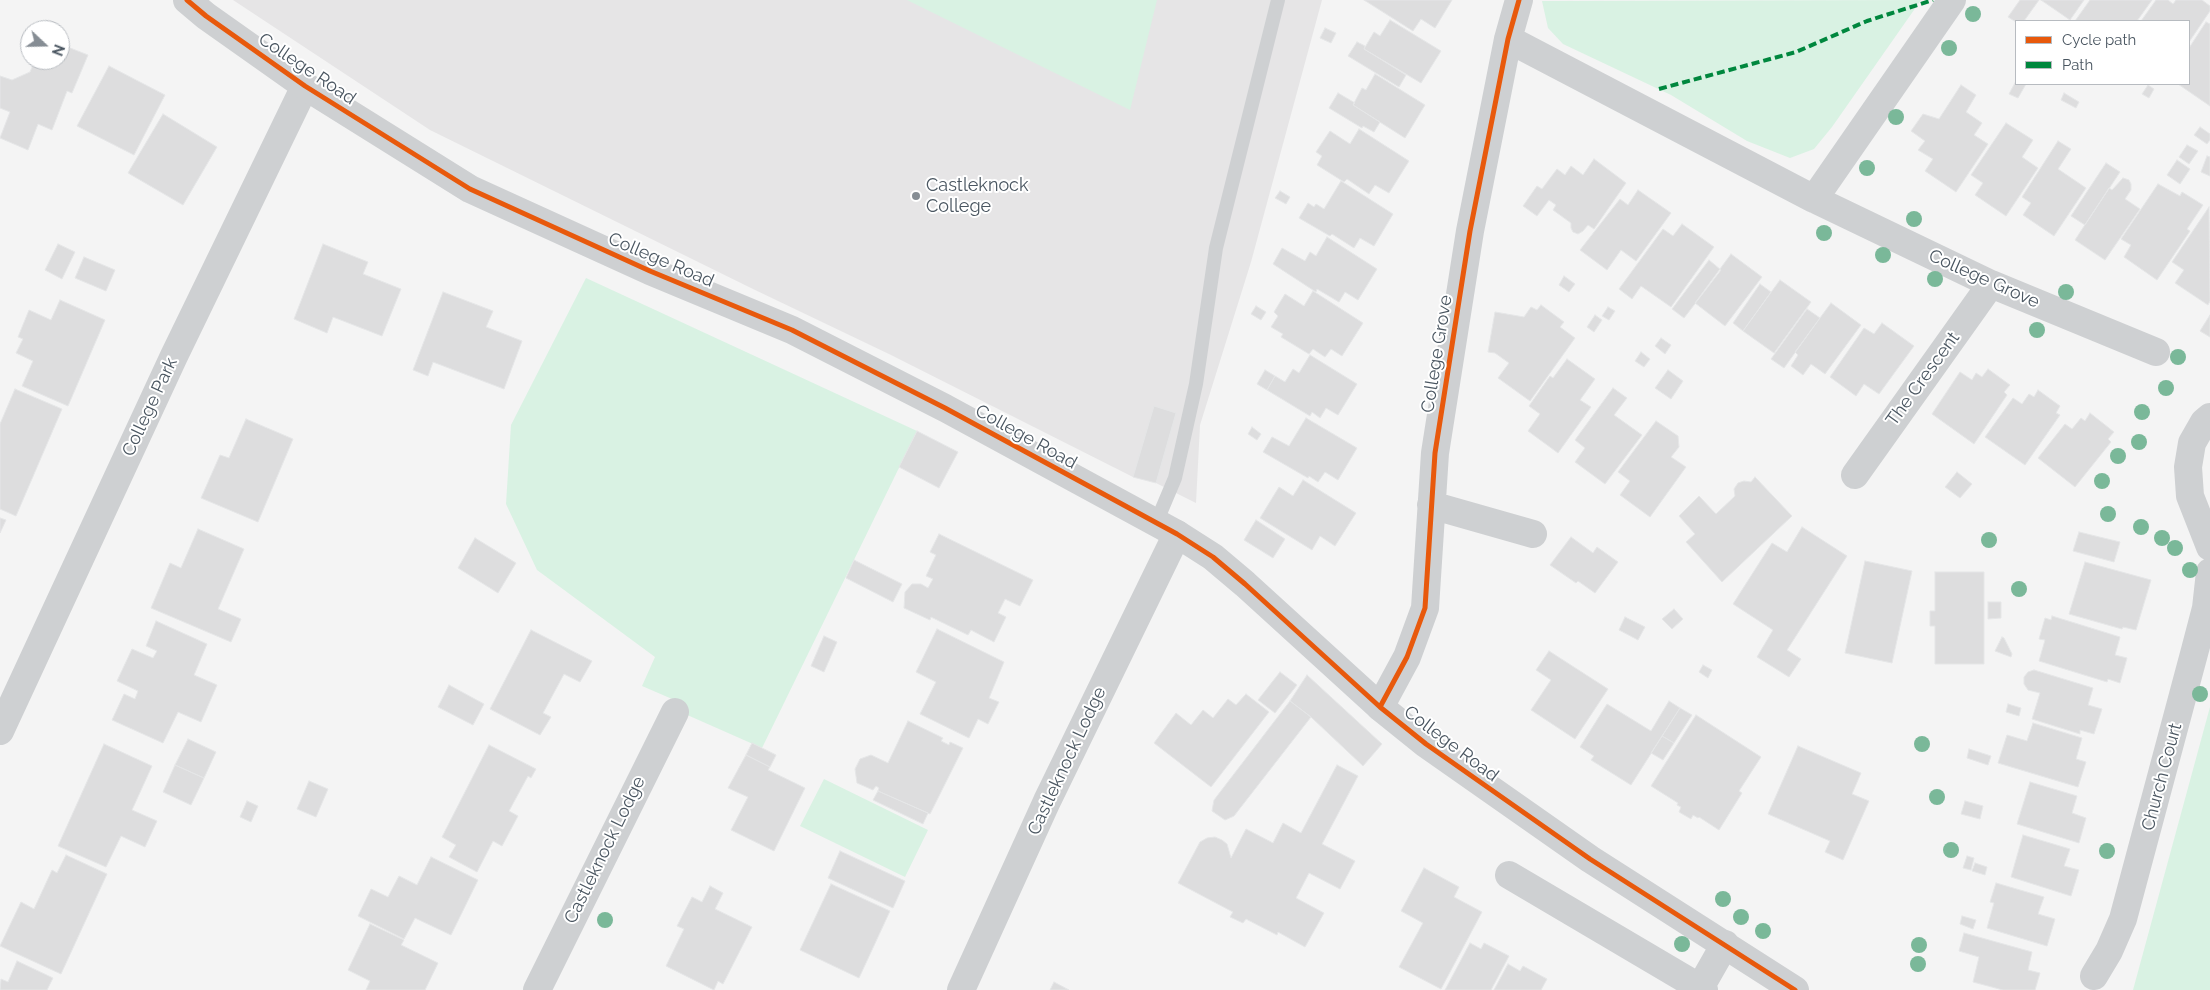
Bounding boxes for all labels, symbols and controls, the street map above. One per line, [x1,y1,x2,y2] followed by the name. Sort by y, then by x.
[20,20,70,70] north arrow
[2015,20,2190,85] legend
[254,28,360,110] street label: College Road
[2062,31,2136,49] text: Cycle path
[49,42,67,58] text: N
[2062,56,2093,74] text: Path
[926,175,1029,218] place label: Castleknock College
[910,190,922,202] marker: Castleknock College
[605,228,717,292] street label: College Road
[1925,245,2043,313] street label: College Grove
[1417,294,1457,414] street label: College Grove
[1882,328,1964,430] street label: The Crescent
[118,354,182,460] street label: College Park
[971,400,1081,474] street label: College Road
[1023,683,1111,839] street label: Castleknock Lodge
[1399,701,1503,787] street label: College Road
[2137,721,2187,833] street label: Church Court
[560,773,650,927] street label: Castleknock Lodge

